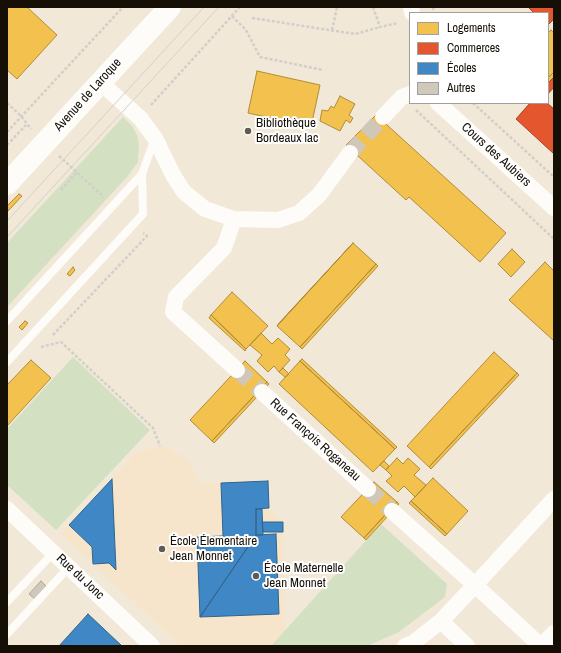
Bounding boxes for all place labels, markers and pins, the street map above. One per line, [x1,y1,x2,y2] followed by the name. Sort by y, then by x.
[256,116,318,147] place label: Bibliothèque Bordeaux lac
[243,126,253,136] marker: Bibliothèque Bordeaux lac
[170,534,257,565] place label: École Élementaire Jean Monnet
[157,544,167,554] marker: École Élementaire Jean Monnet
[264,561,343,592] place label: École Maternelle Jean Monnet
[251,571,261,581] marker: École Maternelle Jean Monnet

